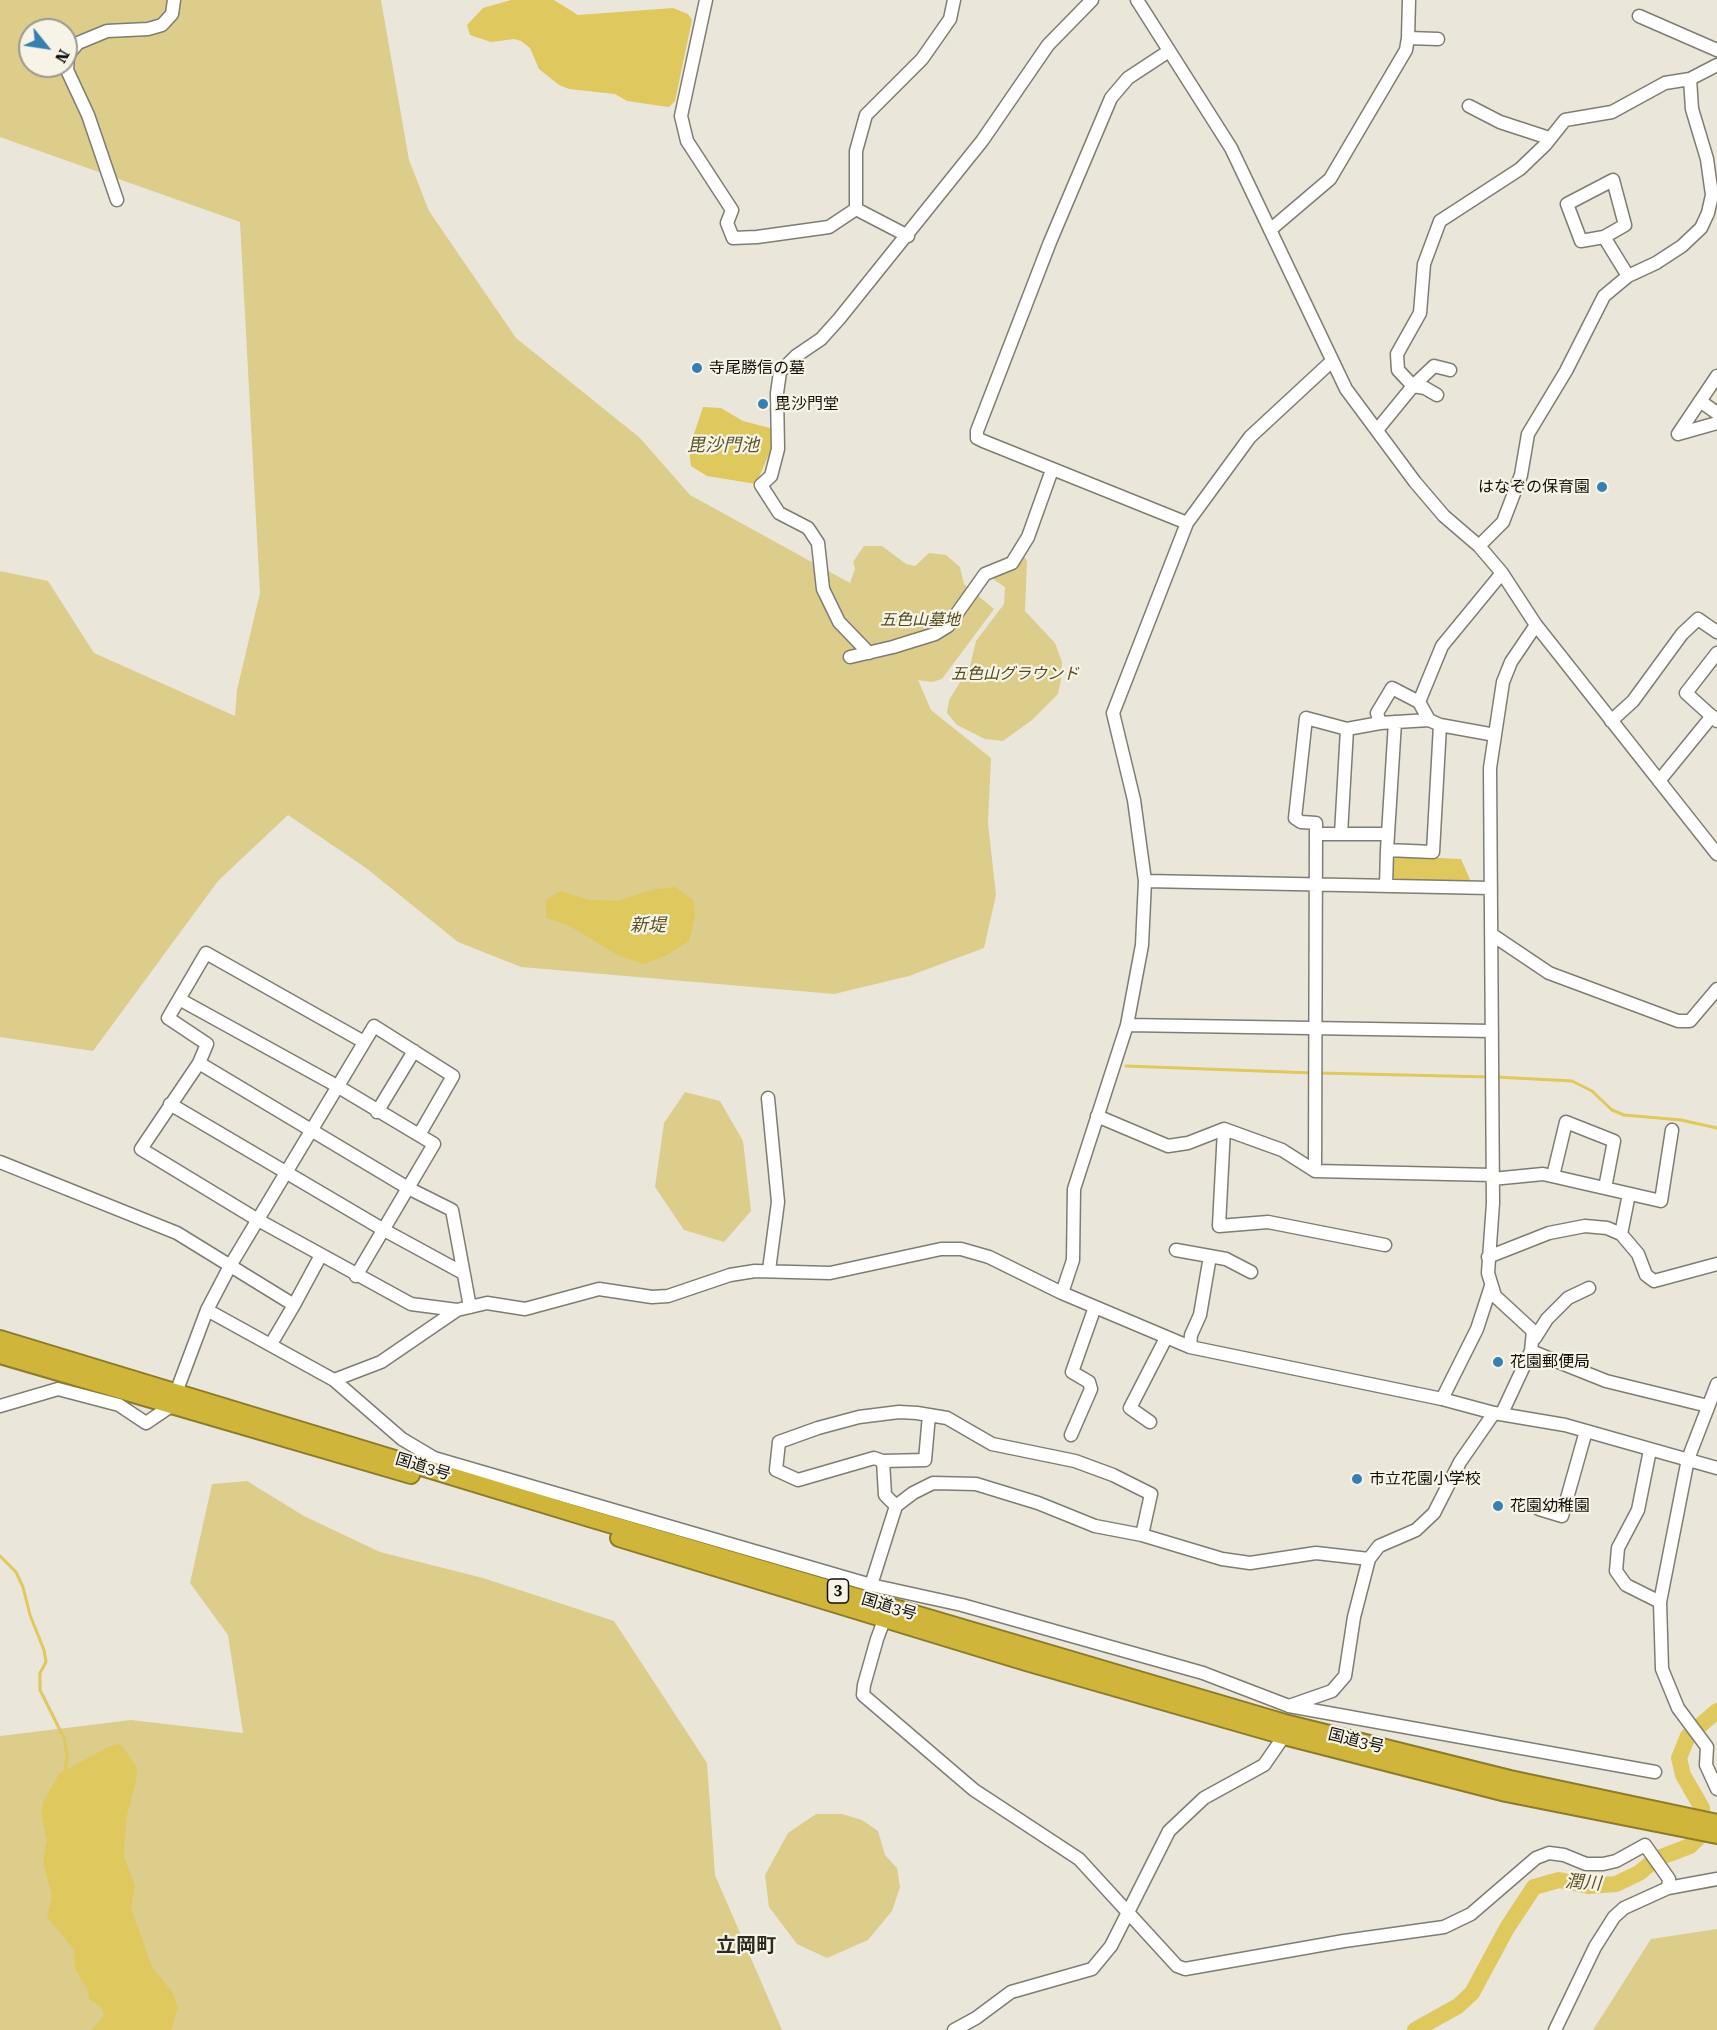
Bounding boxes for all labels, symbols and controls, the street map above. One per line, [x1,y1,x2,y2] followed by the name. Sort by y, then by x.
[18,18,78,78] north arrow
[51,46,74,66] text: N
[709,358,805,378] place label: 寺尾勝信の墓
[690,361,704,375] marker: 寺尾勝信の墓
[775,394,839,414] place label: 毘沙門堂
[756,397,770,411] marker: 毘沙門堂
[687,435,759,457] water label: 毘沙門池
[1478,477,1590,497] place label: はなぞの保育園
[1595,480,1609,494] marker: はなぞの保育園
[880,610,960,630] park label: 五色山墓地
[951,664,1079,684] park label: 五色山グラウンド
[630,915,666,937] water label: 新堤
[1510,1352,1590,1372] place label: 花園郵便局
[1491,1355,1505,1369] marker: 花園郵便局
[393,1449,453,1485] street label: 国道3号
[1369,1469,1481,1489] place label: 市立花園小学校
[1350,1472,1364,1486] marker: 市立花園小学校
[1510,1496,1590,1516] place label: 花園幼稚園
[1491,1499,1505,1513] marker: 花園幼稚園
[828,1579,848,1603] road number: 3
[859,1589,919,1625] street label: 国道3号
[1326,1725,1386,1757] street label: 国道3号
[1564,1871,1602,1895] water label: 潤川
[716,1934,776,1958] district label: 立岡町

